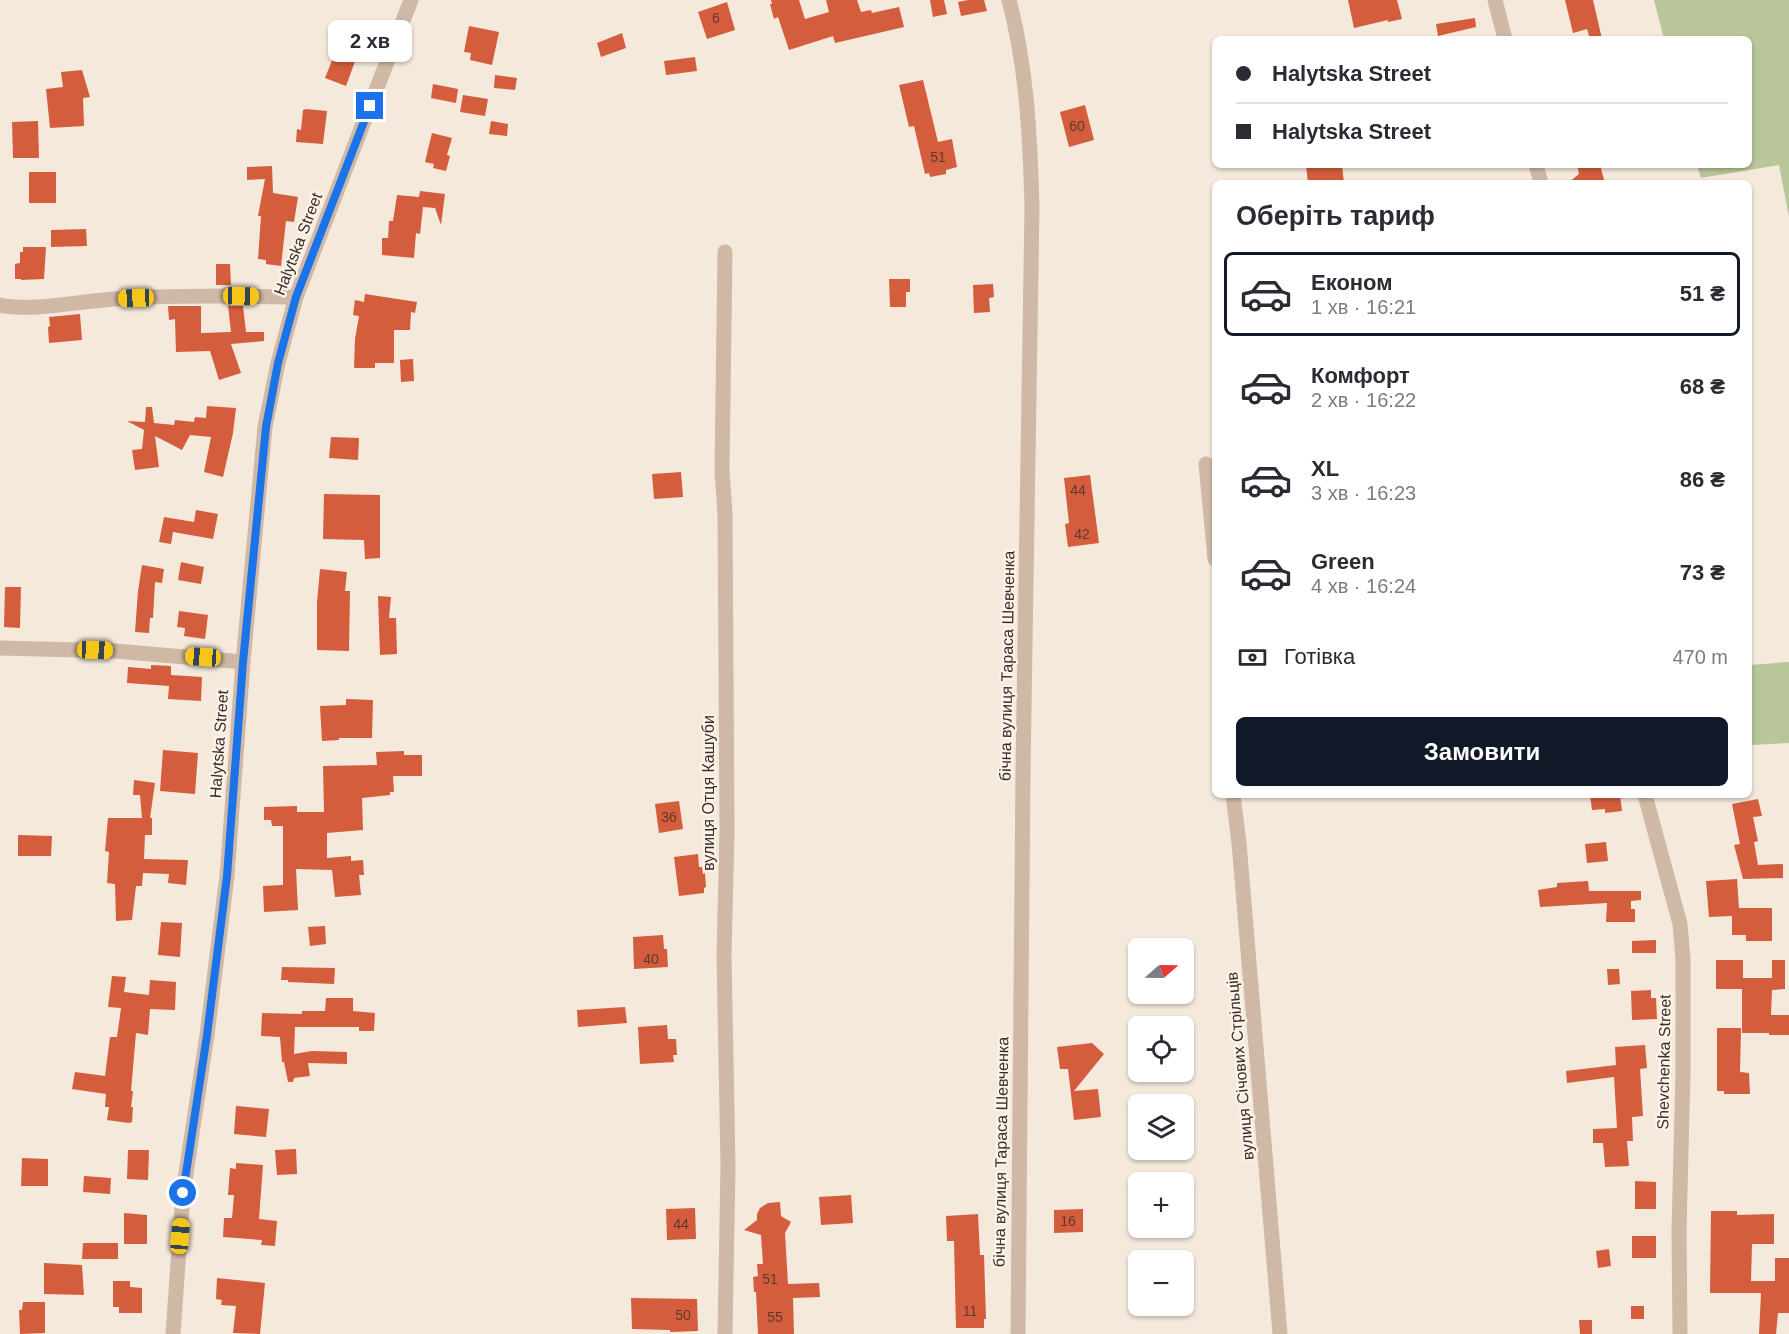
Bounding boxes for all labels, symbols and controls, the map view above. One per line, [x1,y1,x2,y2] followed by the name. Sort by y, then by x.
[712,10,720,26] house number: 6
[328,19,412,61] callout: 2 хв
[350,30,390,52] text: 2 хв
[1272,61,1431,86] text: Halytska Street
[356,92,383,119] route end
[1069,118,1085,134] house number: 60
[1272,119,1431,144] text: Halytska Street
[930,149,946,165] house number: 51
[271,190,326,298] street label: Halytska Street
[1236,201,1435,231] text: Оберіть тариф
[1239,267,1293,321] icon: car
[1311,270,1393,295] text: Економ
[1680,281,1725,306] text: 51 ₴
[223,287,259,305] car
[118,288,154,308] car
[1311,296,1416,318] text: 1 хв · 16:21
[1239,360,1293,414] icon: car
[1311,363,1410,388] text: Комфорт
[1680,374,1725,399] text: 68 ₴
[1311,389,1416,411] text: 2 хв · 16:22
[1239,453,1293,507] icon: car
[1311,456,1339,481] text: XL
[1680,467,1725,492] text: 86 ₴
[1070,482,1086,498] house number: 44
[1311,482,1416,504] text: 3 хв · 16:23
[1074,526,1090,542] house number: 42
[1239,546,1293,600] icon: car
[1311,549,1375,574] text: Green
[996,551,1018,781] street label: бічна вулиця Тараса Шевченка
[1680,560,1725,585] text: 73 ₴
[1311,575,1416,597] text: 4 хв · 16:24
[77,640,113,660] car
[1236,641,1269,674] icon: cash
[1284,644,1355,669] text: Готівка
[1672,646,1728,668] text: 470 m
[184,647,222,667] car
[207,689,231,799] street label: Halytska Street
[700,715,717,871] street label: вулиця Отця Кашуби
[1236,717,1728,786] button: Замовити
[661,809,677,825] house number: 36
[1128,938,1194,1004] north arrow
[1128,938,1194,1316] map controls
[643,951,659,967] house number: 40
[1223,971,1257,1161] street label: вулиця Січових Стрільців
[1654,994,1674,1130] street label: Shevchenka Street
[1128,1016,1194,1082] button: locate
[990,1037,1012,1267] street label: бічна вулиця Тараса Шевченка
[1128,1094,1194,1160] button: layers
[1128,1172,1194,1238] button: +
[169,1179,196,1206] route start
[1060,1213,1076,1229] house number: 16
[673,1216,689,1232] house number: 44
[169,1217,191,1255] car
[1128,1250,1194,1316] button: −
[762,1271,778,1287] house number: 51
[963,1303,977,1319] house number: 11
[675,1307,691,1323] house number: 50
[767,1309,783,1325] house number: 55

